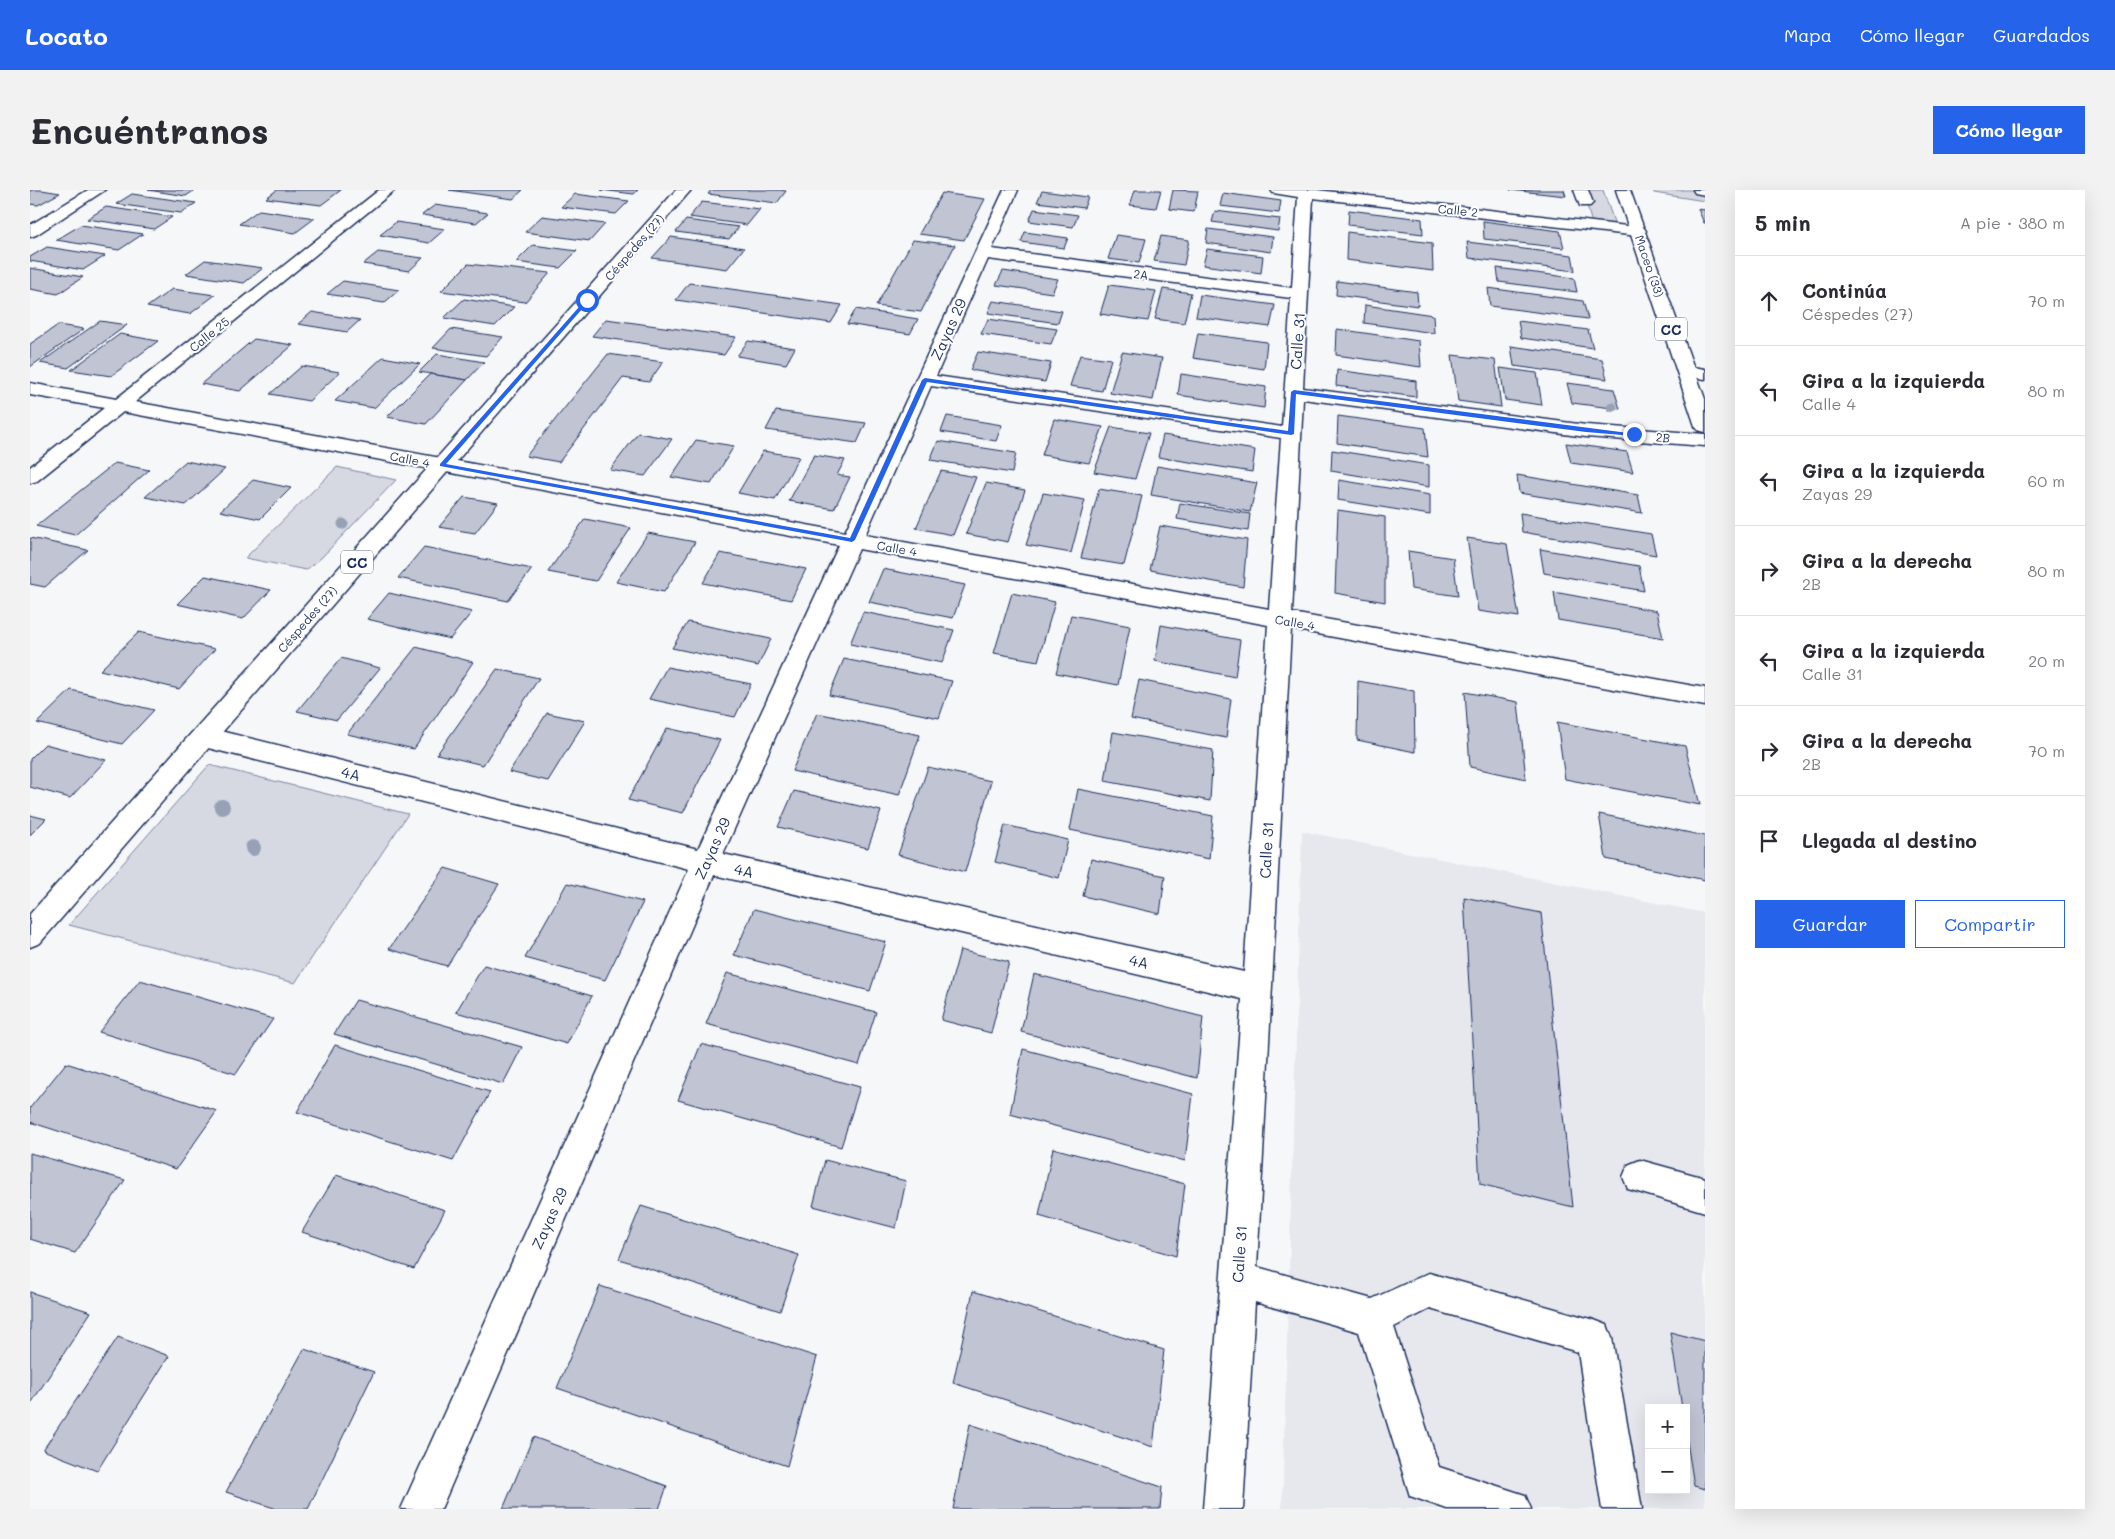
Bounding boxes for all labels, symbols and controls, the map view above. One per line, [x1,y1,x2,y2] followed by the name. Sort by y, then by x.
[25,20,108,51] text: Locato
[1784,23,1832,47] text: Mapa
[1860,23,1965,47] text: Cómo llegar
[1993,23,2090,47] text: Guardados
[1933,106,2085,154] button: Cómo llegar
[30,107,269,153] text: Encuéntranos
[1437,200,1479,220] street label: Calle 2
[1755,209,1811,236] text: 5 min
[601,210,667,284] street label: Céspedes (27)
[1960,212,2065,233] text: A pie · 380 m
[1632,233,1668,299] street label: Maceo (33)
[1133,265,1149,283] street label: 2A
[1802,278,1887,303] text: Continúa
[1755,287,1783,315] icon: ahead
[576,289,599,312] route start
[2028,290,2065,311] text: 70 m
[925,295,971,363] street label: Zayas 29
[1802,303,1913,324] text: Céspedes (27)
[1285,312,1309,370] street label: Calle 31
[186,313,232,355] street label: Calle 25
[1655,318,1687,340] road number: CC
[1802,368,1985,393] text: Gira a la izquierda
[1755,377,1783,405] icon: left
[2028,380,2065,401] text: 80 m
[1802,393,1856,414] text: Calle 4
[1623,423,1646,446] route end
[1655,428,1671,446] street label: 2B
[389,447,431,471] street label: Calle 4
[1802,458,1985,483] text: Gira a la izquierda
[1755,467,1783,495] icon: left
[2028,470,2065,491] text: 60 m
[1802,483,1872,504] text: Zayas 29
[876,537,918,559] street label: Calle 4
[1802,548,1972,573] text: Gira a la derecha
[341,551,373,574] road number: CC
[1755,557,1783,585] icon: right
[2028,560,2065,581] text: 80 m
[1802,573,1821,594] text: 2B
[274,582,340,656] street label: Céspedes (27)
[1274,611,1316,633] street label: Calle 4
[1802,638,1985,663] text: Gira a la izquierda
[1755,647,1783,675] icon: left
[2028,650,2065,671] text: 20 m
[1802,663,1863,684] text: Calle 31
[1802,728,1972,753] text: Gira a la derecha
[1755,737,1783,765] icon: right
[2028,740,2065,761] text: 70 m
[1802,753,1821,774] text: 2B
[339,761,363,785] street label: 4A
[689,814,735,882] street label: Zayas 29
[1255,821,1277,879] street label: Calle 31
[1755,827,1783,855] icon: arrive
[1802,828,1977,853] text: Llegada al destino
[732,858,756,882] street label: 4A
[1755,900,1905,948] button: Guardar
[1915,900,2065,948] button: Compartir
[1127,949,1151,973] street label: 4A
[526,1184,572,1252] street label: Zayas 29
[1227,1225,1251,1283] street label: Calle 31
[1645,1404,1690,1494] map controls
[1645,1404,1690,1449] button: +
[1645,1449,1690,1494] button: −

